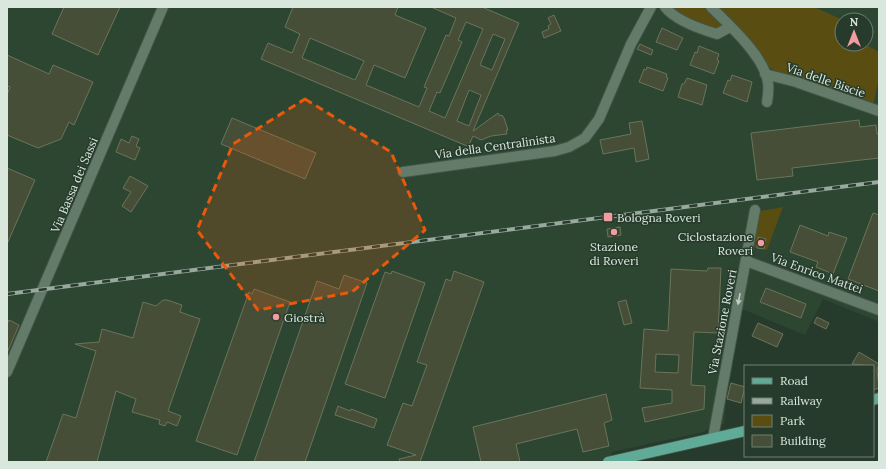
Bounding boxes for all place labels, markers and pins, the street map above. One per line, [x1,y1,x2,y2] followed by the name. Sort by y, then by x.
[617,210,701,225] place label: Bologna Roveri
[602,211,614,223] marker: Bologna Roveri
[609,227,619,237] marker: Stazione di Roveri
[678,229,753,258] place label: Ciclostazione Roveri
[756,238,766,248] marker: Ciclostazione Roveri
[589,239,639,268] place label: Stazione di Roveri
[284,310,325,325] place label: Giostrà
[271,312,281,322] marker: Giostrà

